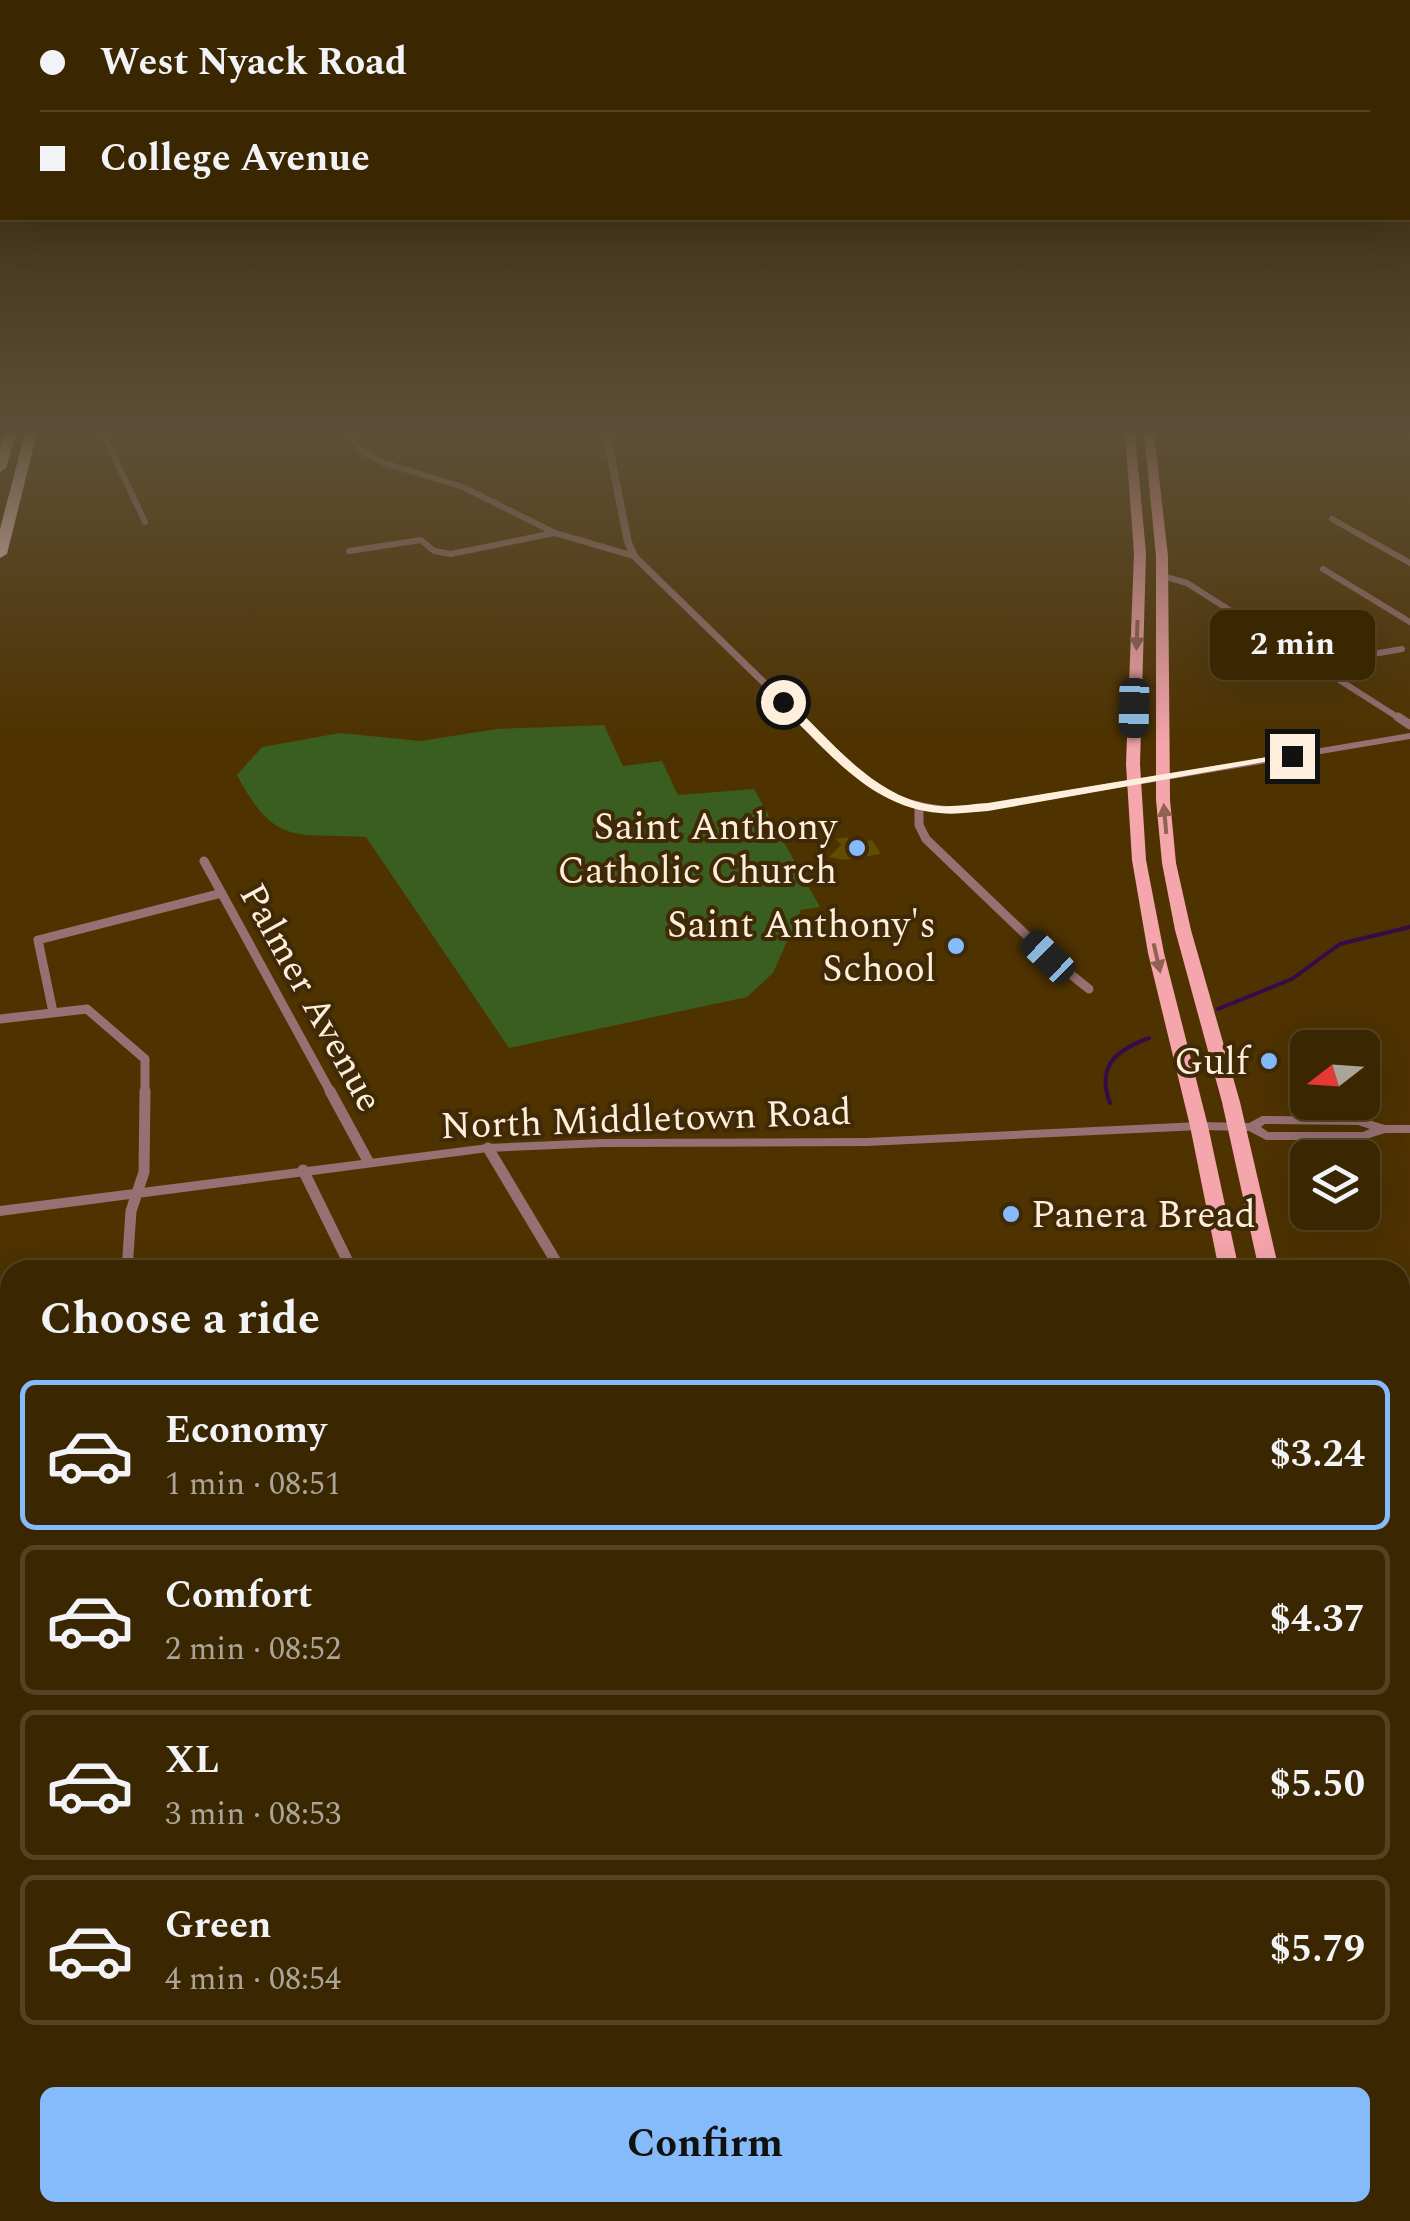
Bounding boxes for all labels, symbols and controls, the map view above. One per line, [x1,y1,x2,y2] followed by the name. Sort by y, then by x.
[100,34,407,92] text: West Nyack Road
[100,130,370,188] text: College Avenue
[1210,611,1374,681] callout: 2 min
[1129,620,1145,652] one-way arrow
[1250,620,1335,669] text: 2 min
[1118,678,1150,738] car
[761,680,806,725] route start
[1270,734,1315,779] route end
[558,799,839,901] place label: Saint Anthony Catholic Church
[1156,803,1172,835] one-way arrow
[846,837,868,859] marker: Saint Anthony Catholic Church
[223,873,397,1123] street label: Palmer Avenue
[667,897,936,999] place label: Saint Anthony's School
[1016,925,1080,989] car
[945,935,967,957] marker: Saint Anthony's School
[1150,943,1165,974] one-way arrow
[1290,1030,1380,1120] north arrow
[1290,1030,1380,1230] map controls
[1174,1034,1252,1092] place label: Gulf
[1258,1050,1280,1072] marker: Gulf
[440,1084,853,1156] street label: North Middletown Road
[1290,1140,1380,1230] button: layers
[1031,1187,1256,1245] place label: Panera Bread
[1000,1203,1022,1225] marker: Panera Bread
[40,1285,320,1354] text: Choose a ride
[165,1402,326,1460] text: Economy
[45,1410,135,1500] icon: car
[1270,1426,1365,1484] text: $3.24
[165,1460,341,1509] text: 1 min · 08:51
[165,1567,312,1625] text: Comfort
[45,1575,135,1665] icon: car
[1270,1591,1365,1649] text: $4.37
[165,1625,341,1674] text: 2 min · 08:52
[165,1732,219,1790] text: XL
[45,1740,135,1830] icon: car
[1270,1756,1365,1814] text: $5.50
[165,1790,341,1839] text: 3 min · 08:53
[165,1897,272,1955] text: Green
[45,1905,135,1995] icon: car
[1270,1921,1365,1979] text: $5.79
[165,1955,341,2004] text: 4 min · 08:54
[40,2087,1370,2202] button: Confirm

